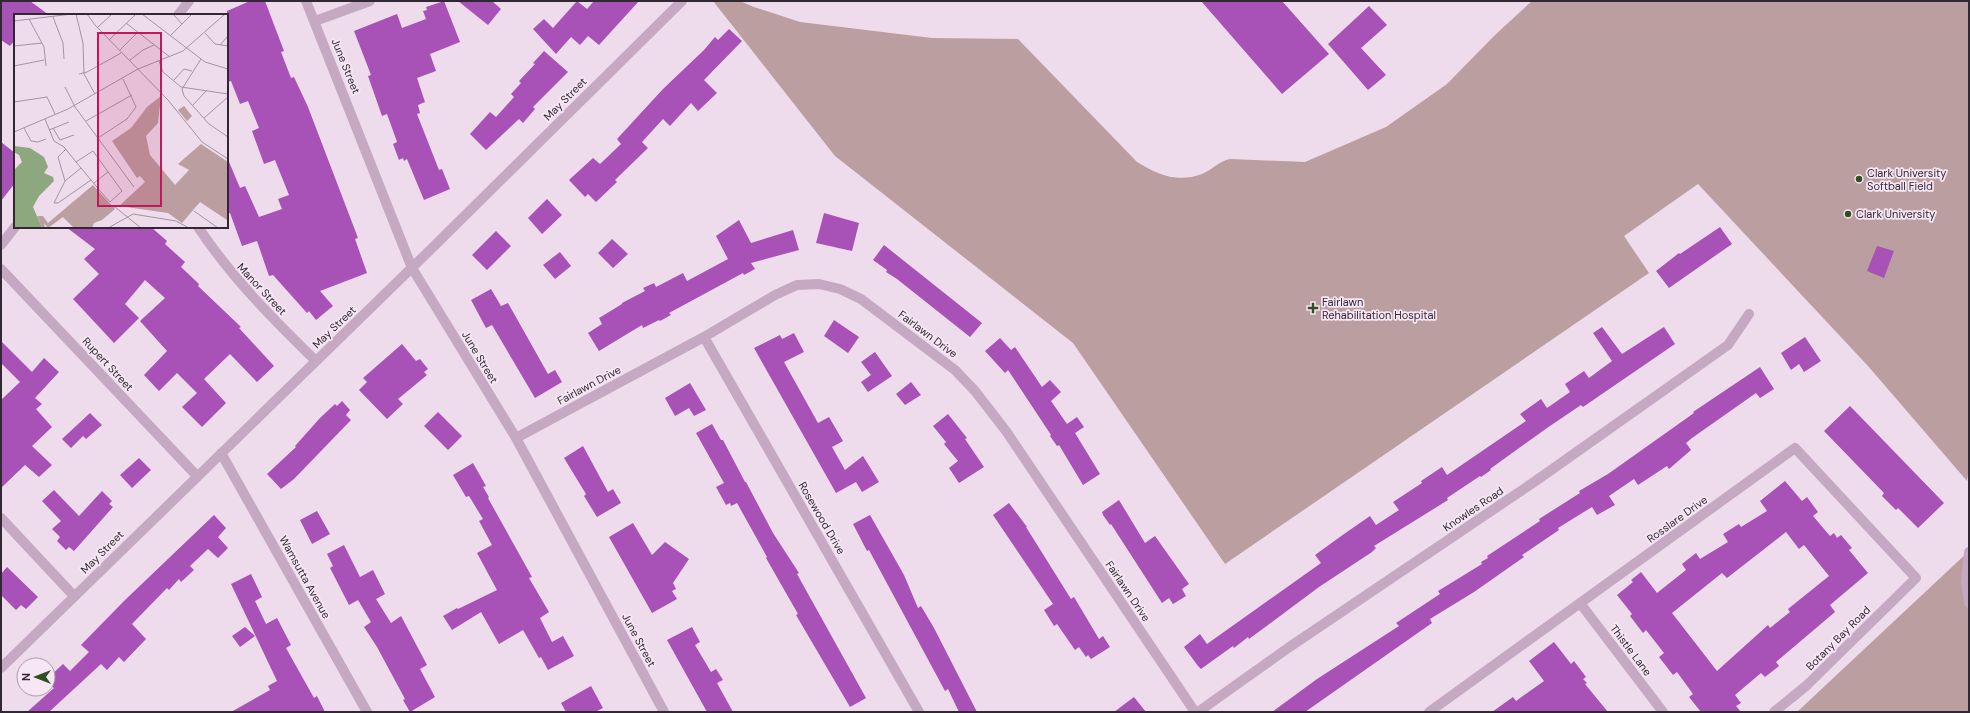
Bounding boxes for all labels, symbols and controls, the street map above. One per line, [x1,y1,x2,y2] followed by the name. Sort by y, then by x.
[14,14,228,228] inset map
[329,36,363,96] street label: June Street
[540,74,590,124] street label: May Street
[1867,166,1946,193] place label: Clark University Softball Field
[1854,174,1864,184] marker: Clark University Softball Field
[1856,207,1935,221] place label: Clark University
[1843,209,1853,219] marker: Clark University
[234,260,290,318] street label: Manor Street
[1322,295,1436,322] place label: Fairlawn Rehabilitation Hospital
[1307,302,1319,314] marker: Fairlawn Rehabilitation Hospital
[309,303,359,351] street label: May Street
[896,307,960,361] street label: Fairlawn Drive
[459,328,501,386] street label: June Street
[80,334,136,394] street label: Rupert Street
[555,362,623,408] street label: Fairlawn Drive
[796,479,848,557] street label: Rosewood Drive
[1440,484,1506,534] street label: Knowles Road
[1644,492,1710,546] street label: Rosslare Drive
[77,527,127,577] street label: May Street
[276,533,334,621] street label: Wamsutta Avenue
[1103,558,1153,624] street label: Fairlawn Drive
[1803,603,1873,673] street label: Botany Bay Road
[619,611,659,669] street label: June Street
[1607,622,1655,678] street label: Thistle Lane
[16,657,56,697] north arrow
[19,673,33,681] text: N

